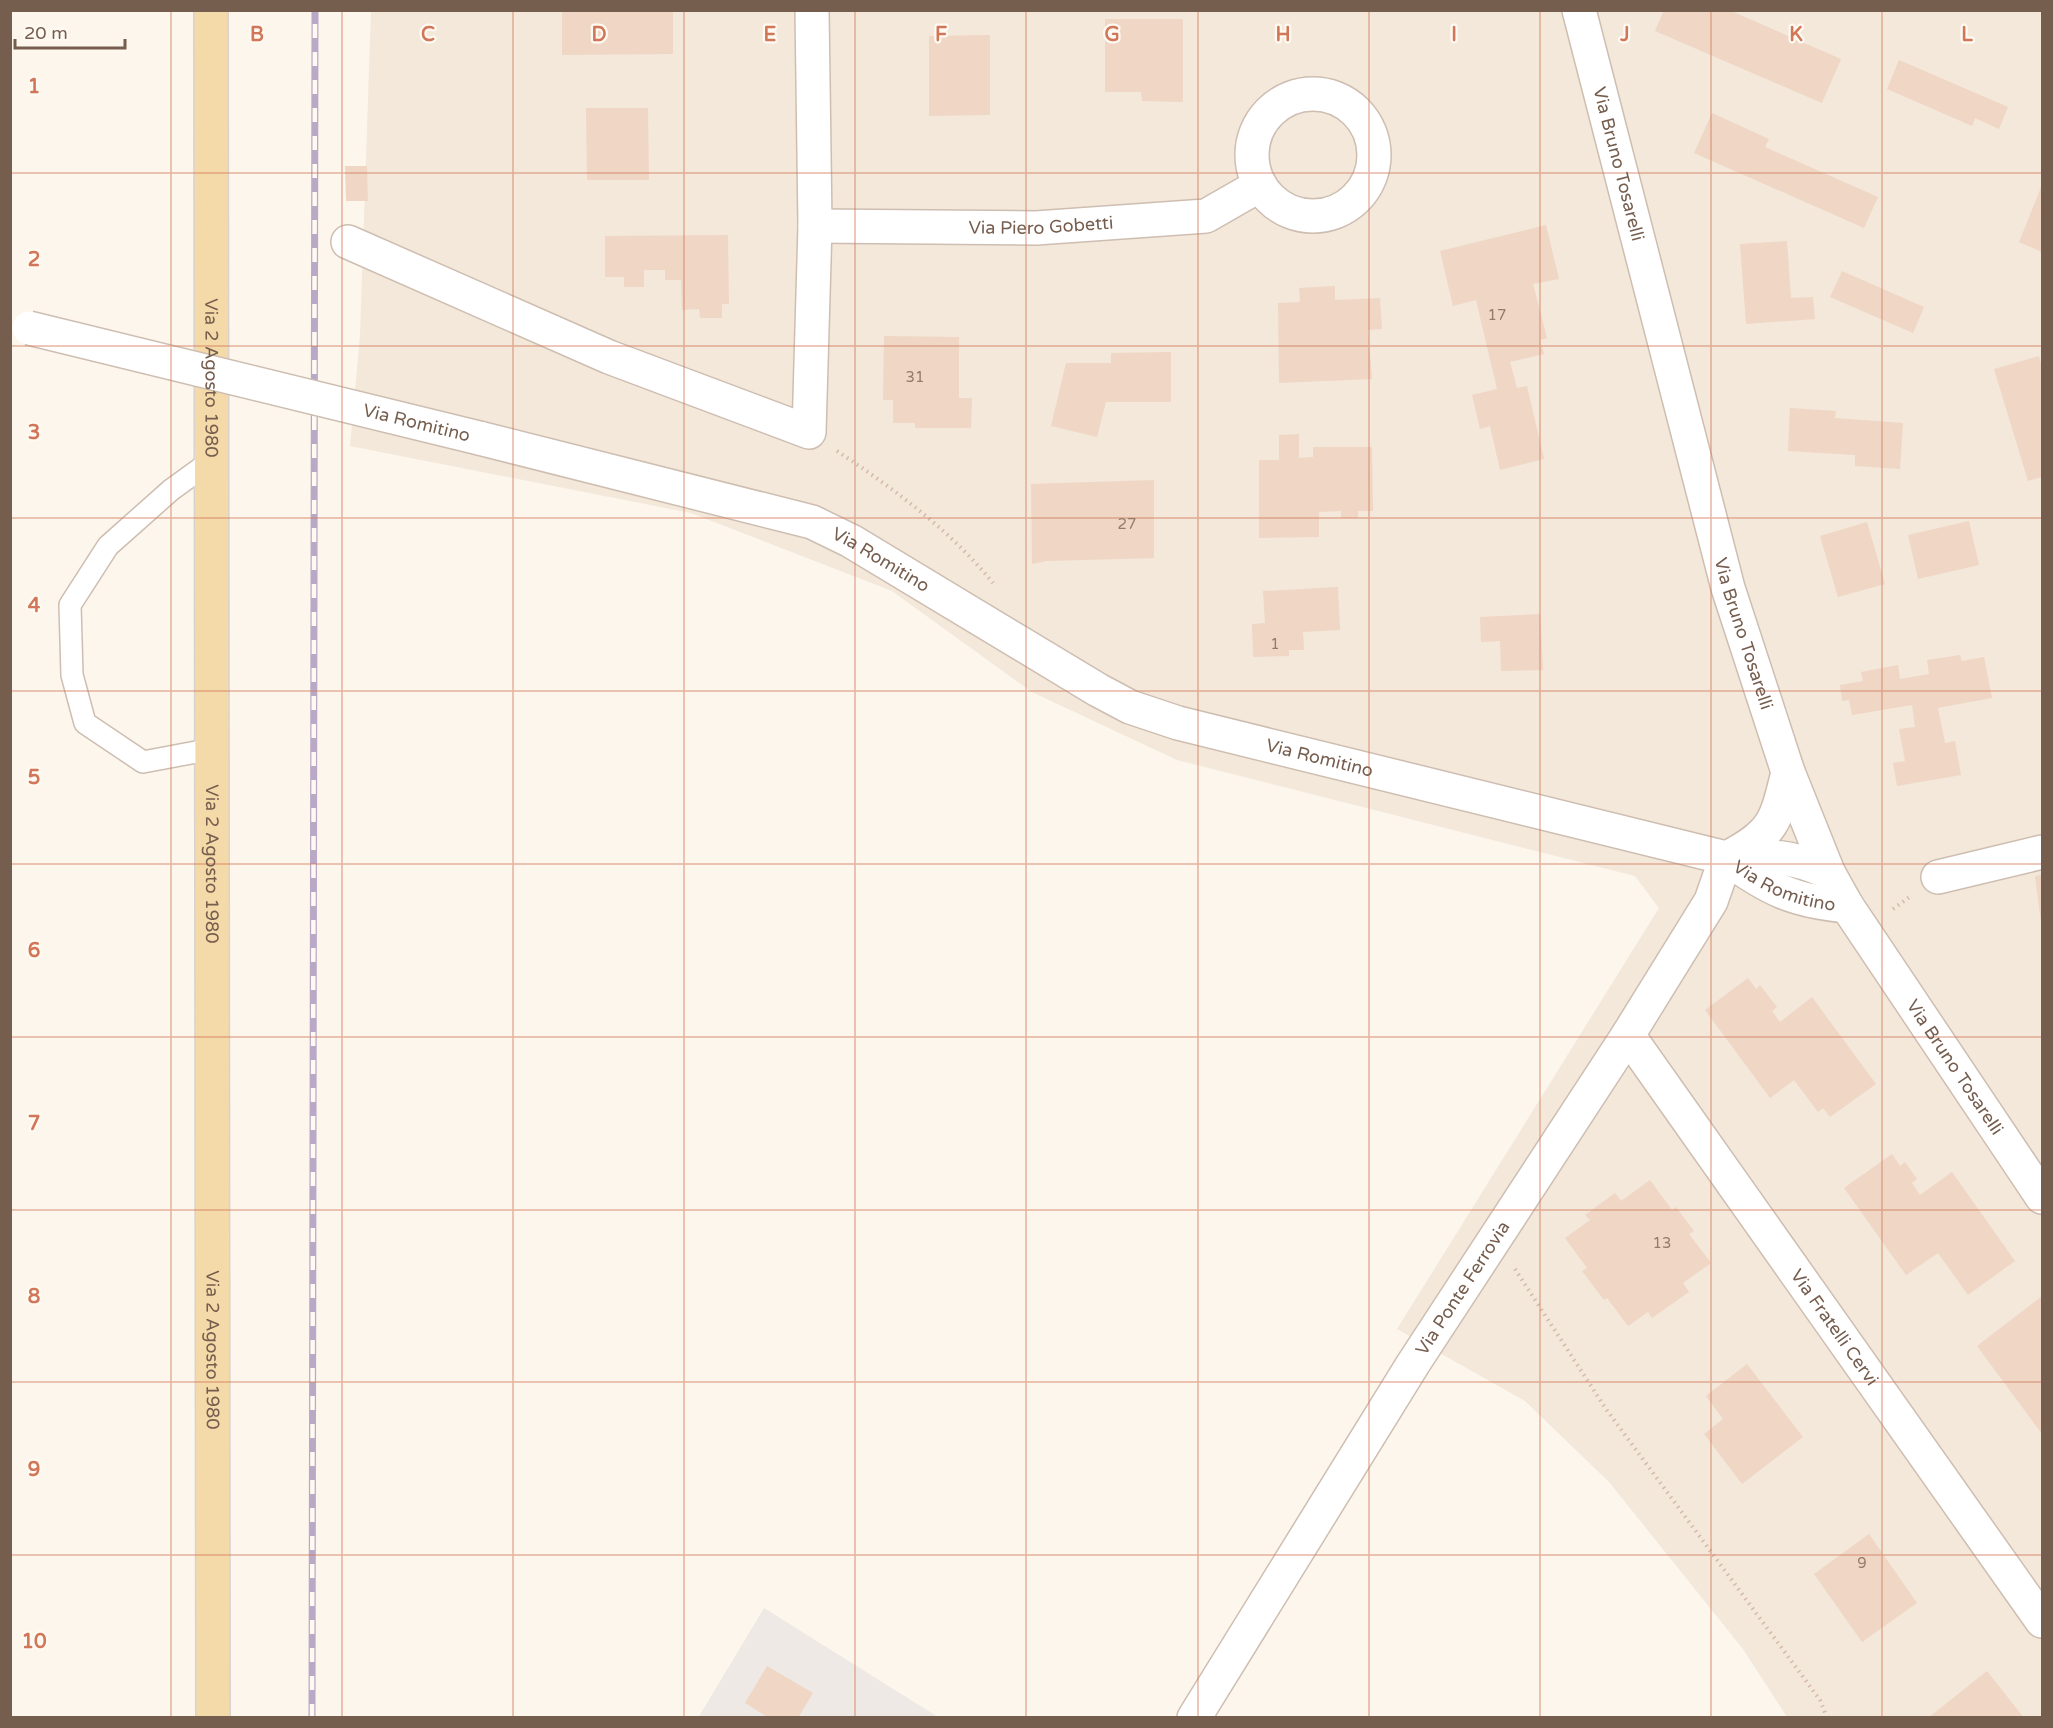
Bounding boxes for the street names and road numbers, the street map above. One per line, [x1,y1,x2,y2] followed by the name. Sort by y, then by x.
[1588,85,1649,243] street label: Via Bruno Tosarelli
[968,212,1114,239] street label: Via Piero Gobetti
[200,298,223,458] street label: Via 2 Agosto 1980
[361,399,473,446] street label: Via Romitino
[829,522,934,597] street label: Via Romitino
[1710,555,1778,712] street label: Via Bruno Tosarelli
[1264,734,1376,782] street label: Via Romitino
[201,784,223,944] street label: Via 2 Agosto 1980
[1729,855,1837,916] street label: Via Romitino
[1902,995,2008,1139] street label: Via Bruno Tosarelli
[1411,1217,1514,1359] street label: Via Ponte Ferrovia
[1786,1265,1883,1390] street label: Via Fratelli Cervi
[201,1270,224,1430] street label: Via 2 Agosto 1980

